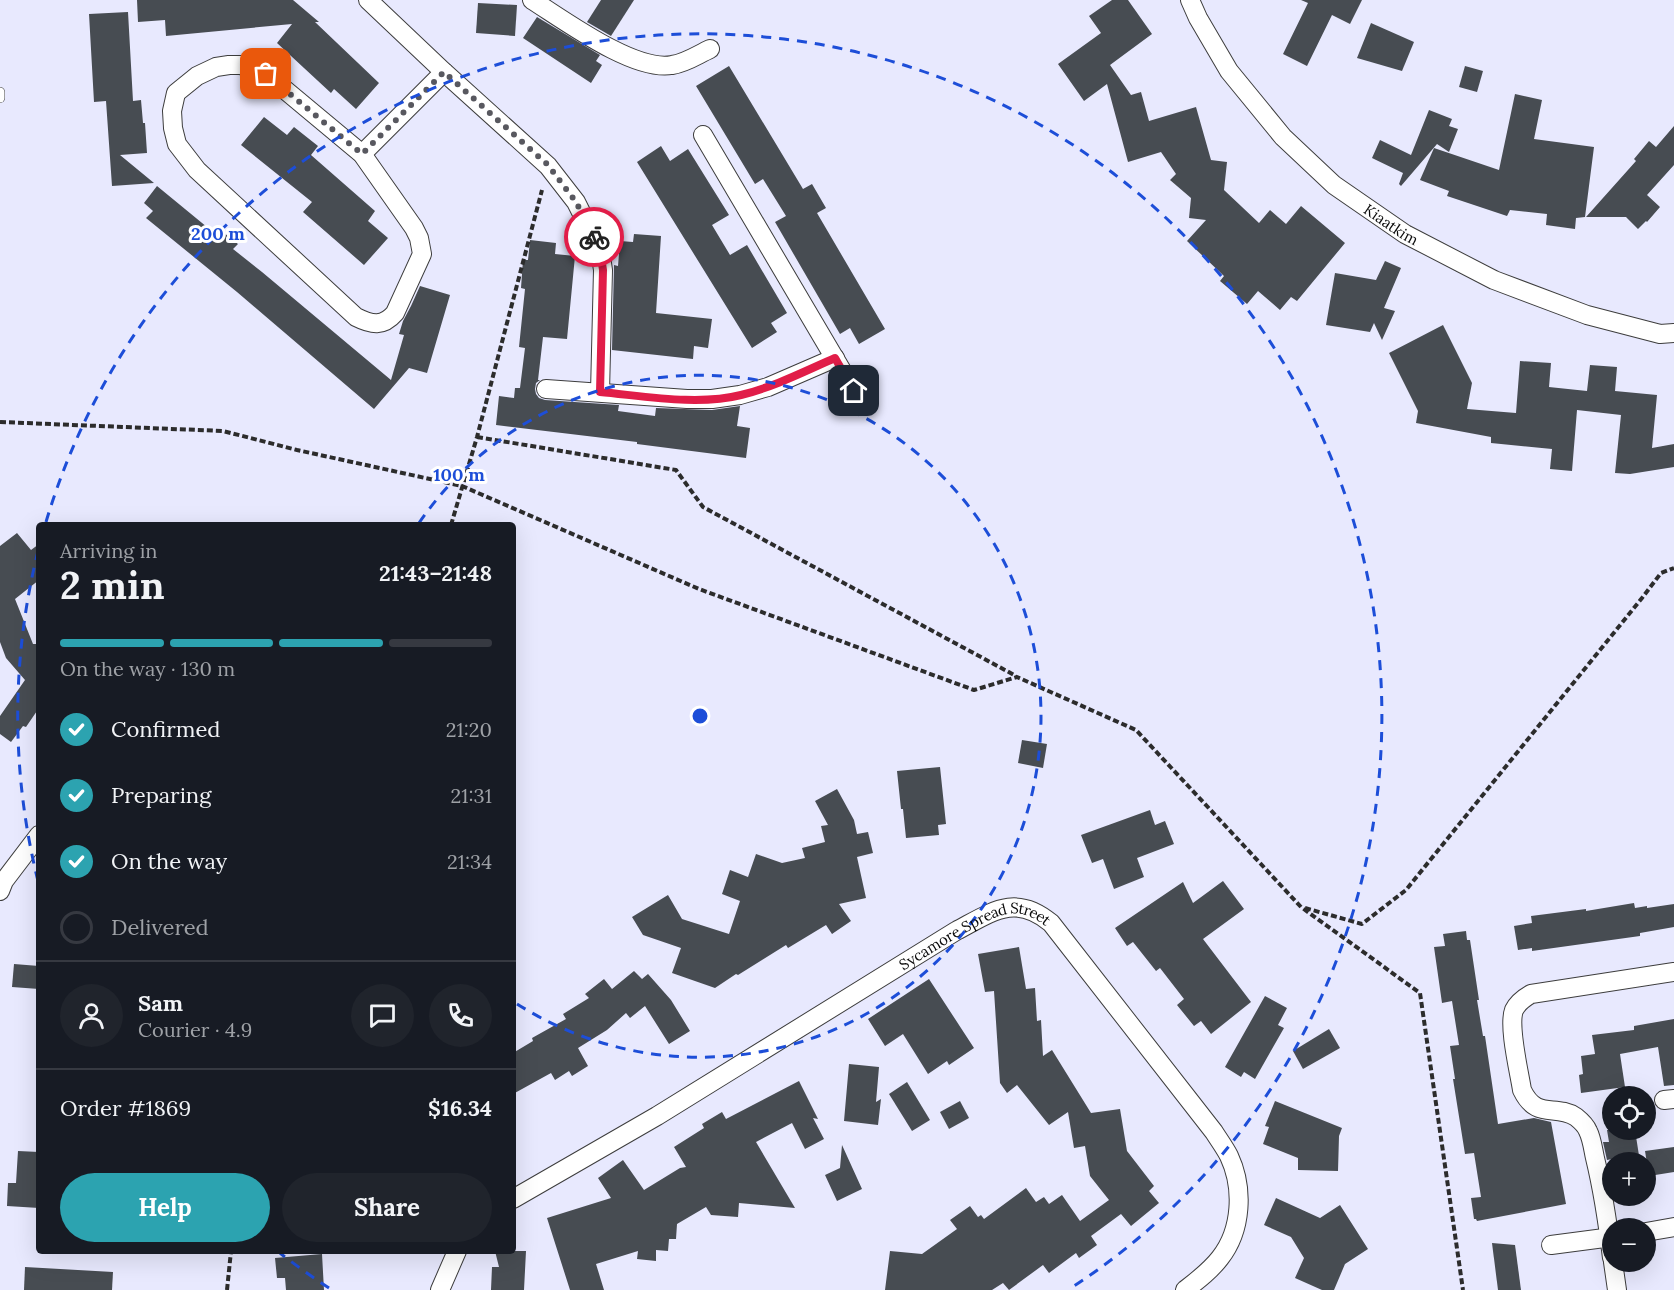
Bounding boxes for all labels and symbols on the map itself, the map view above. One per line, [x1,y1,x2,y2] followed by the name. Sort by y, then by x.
[240,48,291,99] pin
[1361,199,1422,249] street label: Kiaatkim
[564,207,624,267] courier
[191,222,245,245] text: 200 m
[828,365,879,416] pin
[433,463,485,486] text: 100 m
[690,706,710,726] centre of rings
[895,898,1055,974] street label: Sycamore Spread Street

